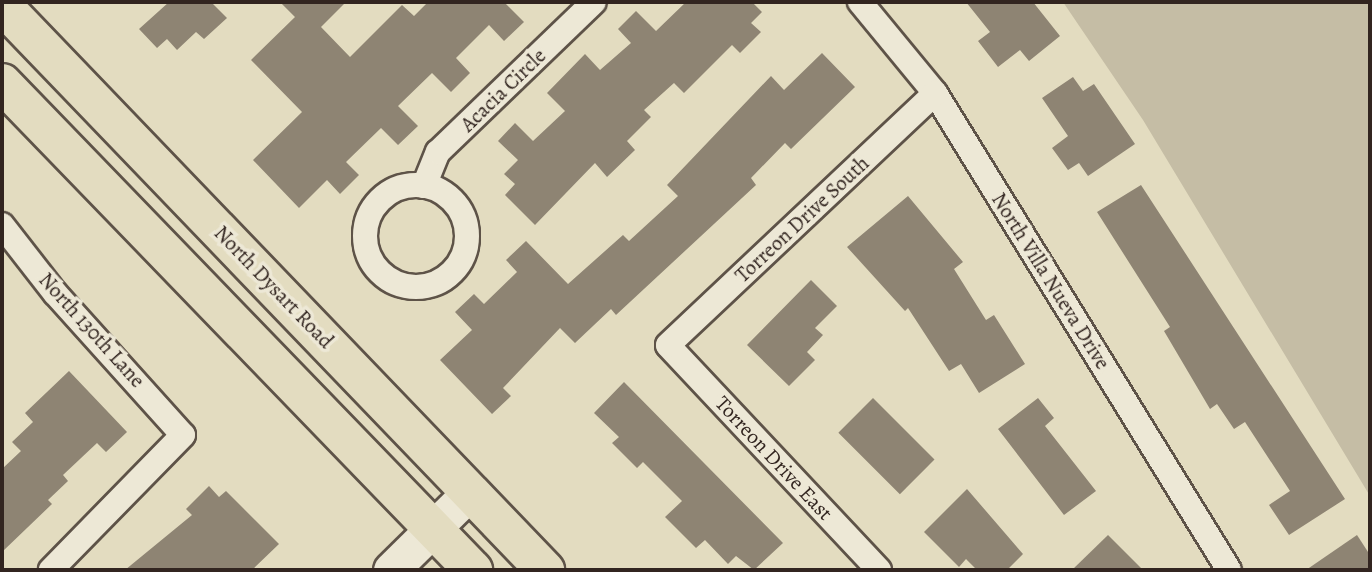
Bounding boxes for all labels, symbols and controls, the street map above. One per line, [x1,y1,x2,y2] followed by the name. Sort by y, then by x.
[455,43,551,137] street label: Acacia Circle
[730,150,874,288] street label: Torreon Drive South
[986,188,1116,374] street label: North Villa Nueva Drive
[209,220,339,354] street label: North Dysart Road
[34,267,150,393] street label: North 130th Lane
[710,391,838,525] street label: Torreon Drive East

